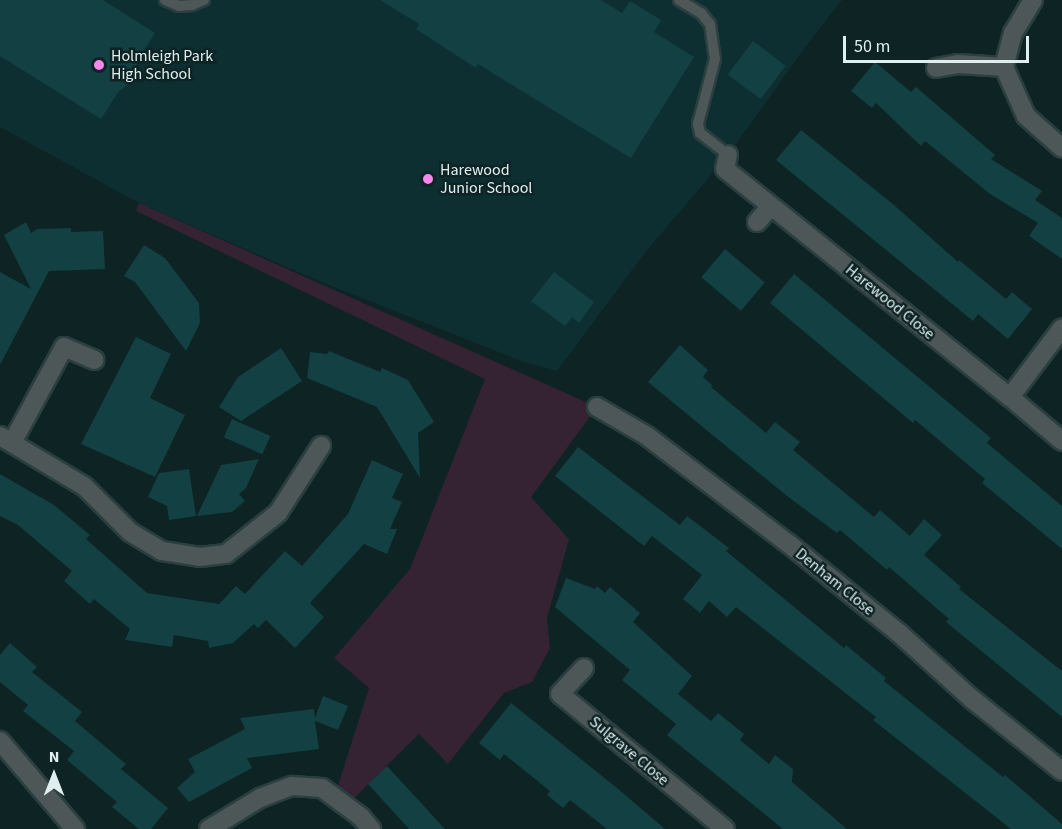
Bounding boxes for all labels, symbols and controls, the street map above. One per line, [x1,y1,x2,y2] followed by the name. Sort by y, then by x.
[846,24,1032,62] scale bar
[854,34,890,59] text: 50 m
[111,46,213,84] place label: Holmleigh Park High School
[92,58,106,72] marker: Holmleigh Park High School
[440,160,532,198] place label: Harewood Junior School
[421,172,435,186] marker: Harewood Junior School
[841,260,939,344] street label: Harewood Close
[792,544,878,620] street label: Denham Close
[585,712,673,790] street label: Sulgrave Close
[24,745,84,805] north arrow
[49,746,59,768] text: N

